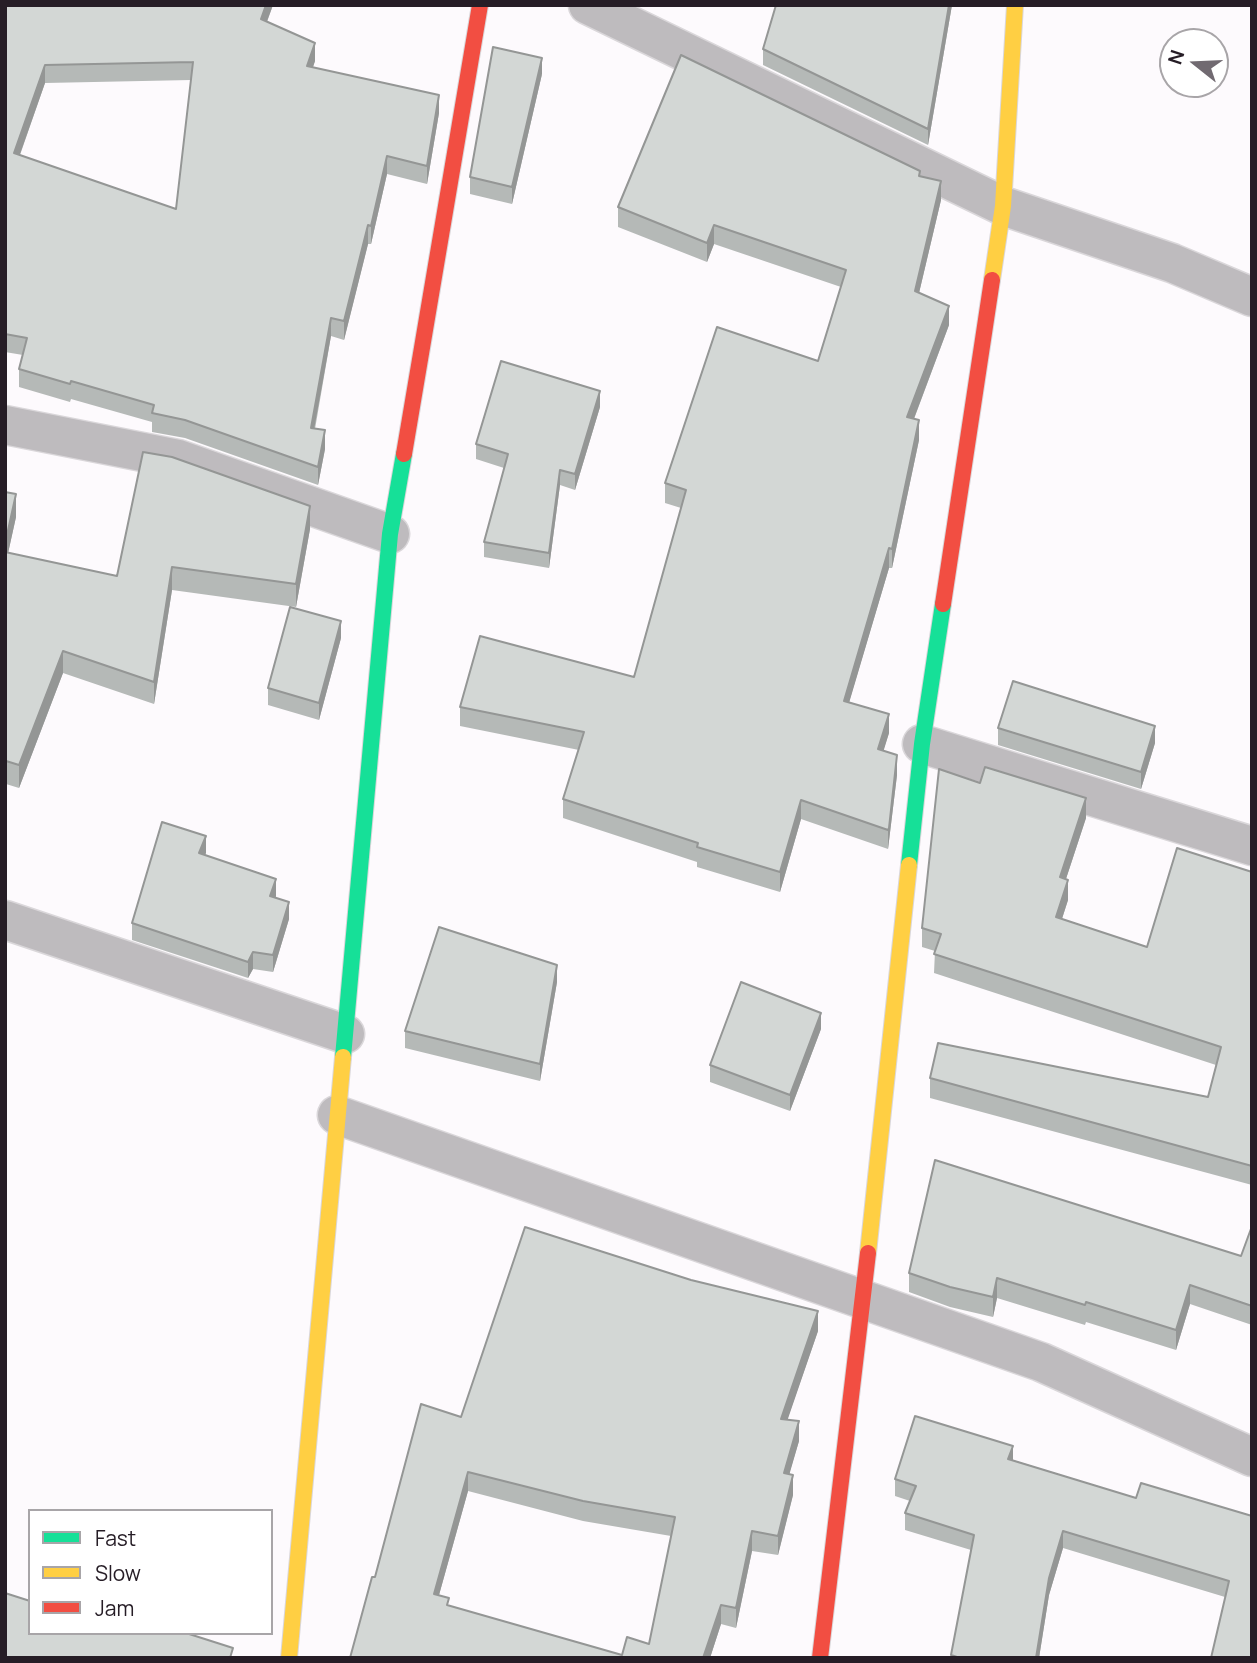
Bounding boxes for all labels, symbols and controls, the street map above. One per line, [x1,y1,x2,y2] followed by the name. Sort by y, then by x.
[1159,28,1229,98] north arrow
[1161,47,1190,68] text: N
[28,1509,273,1635] legend
[95,1524,136,1552] text: Fast
[95,1559,141,1587] text: Slow
[95,1594,134,1622] text: Jam

